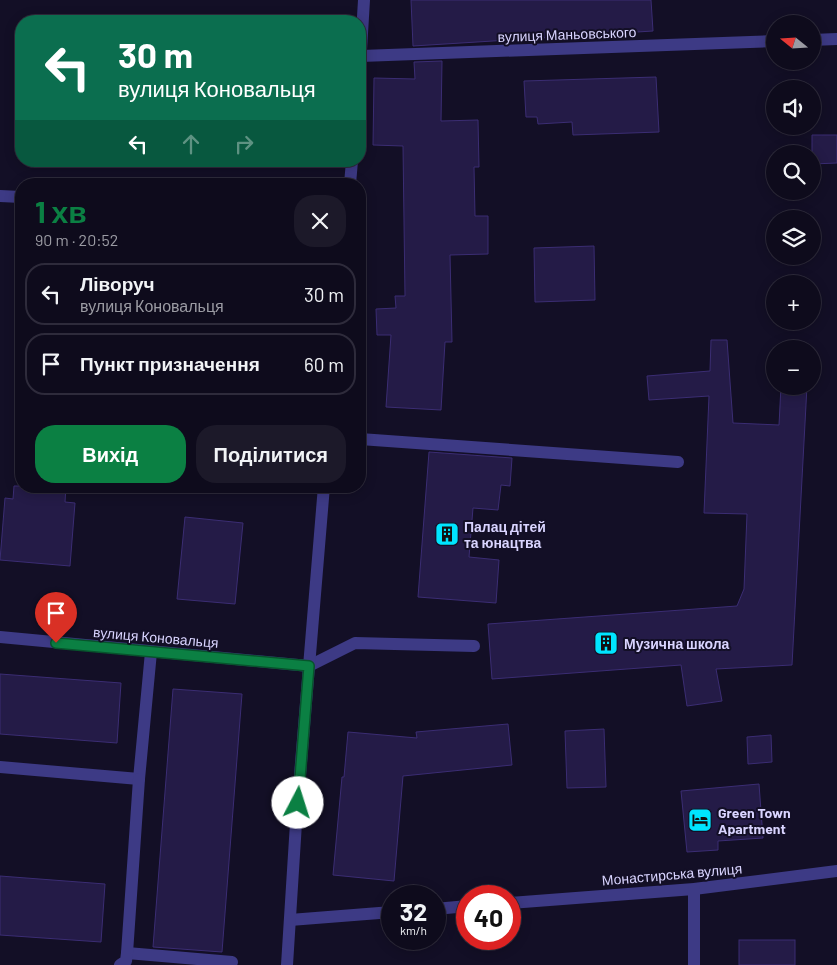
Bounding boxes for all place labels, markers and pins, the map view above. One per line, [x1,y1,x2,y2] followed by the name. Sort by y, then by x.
[464,518,546,551] place label: Палац дітей та юнацтва
[434,521,460,547] building icon: Палац дітей та юнацтва
[35,592,77,643] pin
[593,630,619,656] building icon: Музична школа
[624,635,730,652] place label: Музична школа
[718,804,791,837] place label: Green Town Apartment
[687,807,713,833] hotel icon: Green Town Apartment

